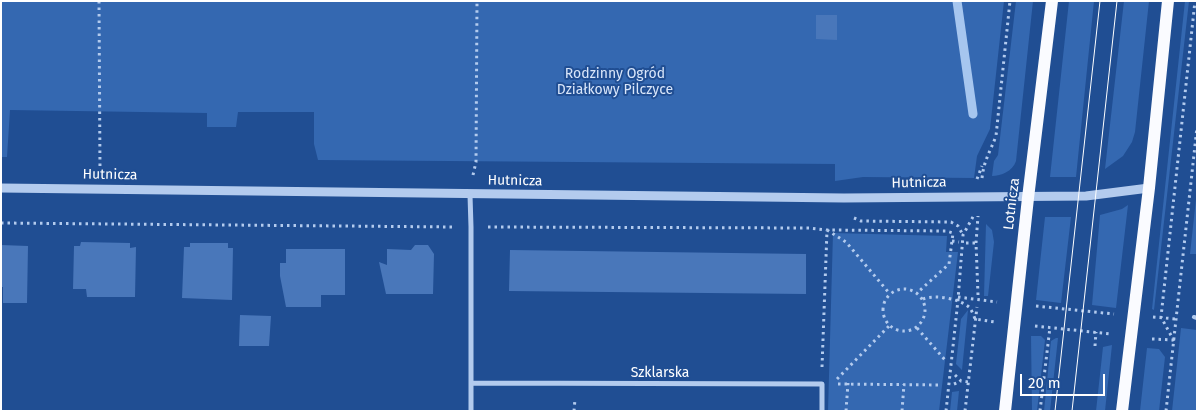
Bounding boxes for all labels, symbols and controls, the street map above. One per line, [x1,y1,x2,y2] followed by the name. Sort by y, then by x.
[557,66,673,98] park label: Rodzinny Ogród Działkowy Pilczyce
[82,166,138,184] street label: Hutnicza
[487,172,543,190] street label: Hutnicza
[891,174,947,192] street label: Hutnicza
[1000,177,1024,231] street label: Lotnicza
[1023,364,1108,396] scale bar
[631,365,689,381] street label: Szklarska
[1028,374,1061,392] text: 20 m

